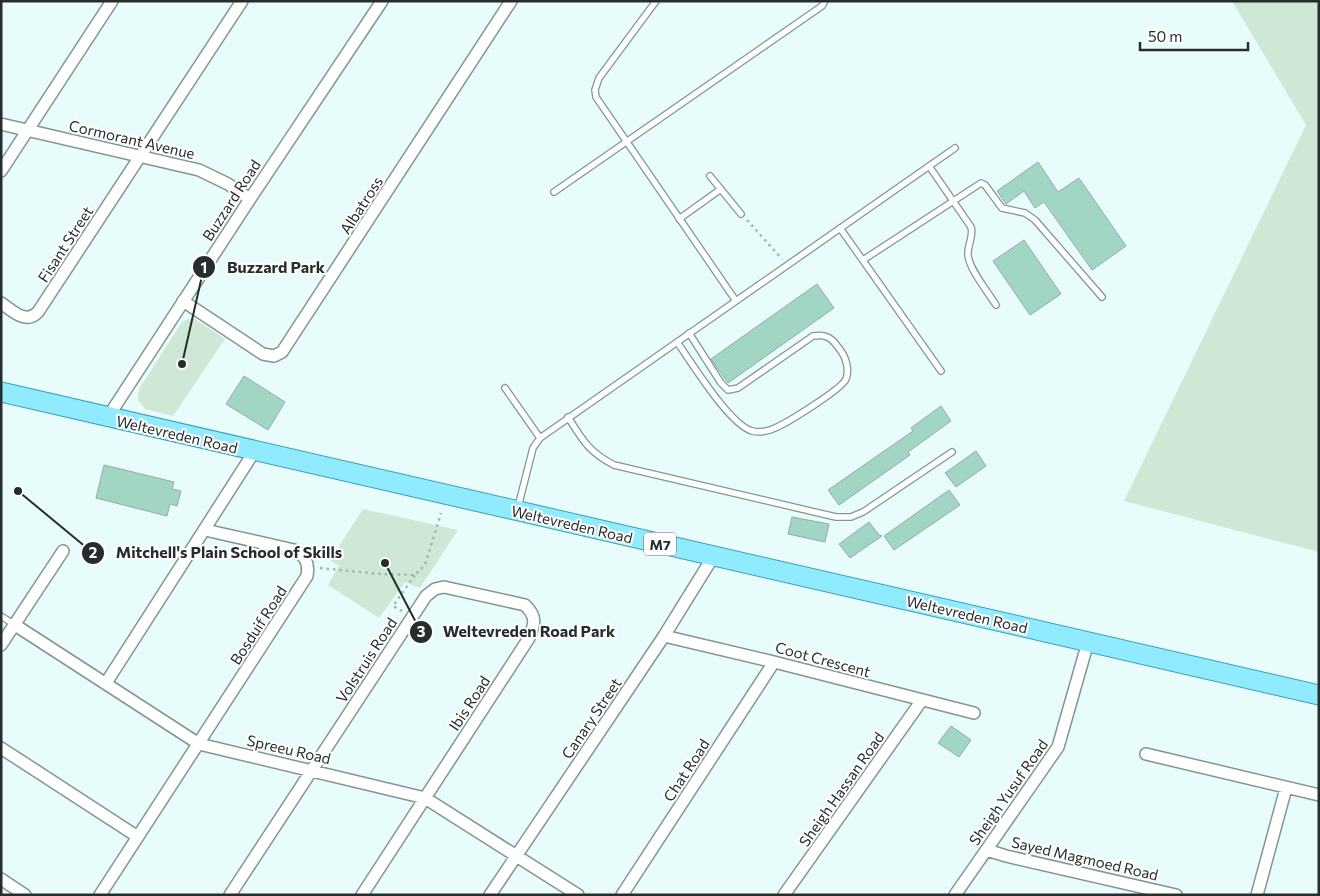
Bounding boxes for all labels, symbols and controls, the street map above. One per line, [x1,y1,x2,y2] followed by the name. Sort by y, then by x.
[1140,20,1248,52] scale bar
[1148,27,1182,45] text: 50 m
[67,116,197,162] street label: Cormorant Avenue
[198,156,264,244] street label: Buzzard Road
[336,173,386,237] street label: Albatross
[34,203,96,285] street label: Fisant Street
[192,252,335,283] callout: Buzzard Park
[227,257,326,276] text: Buzzard Park
[201,258,207,276] text: 1
[114,411,240,457] street label: Weltevreden Road
[509,501,635,547] street label: Weltevreden Road
[644,532,676,556] road number: M7
[81,537,352,568] callout: Mitchell's Plain School of Skills
[116,542,342,561] text: Mitchell's Plain School of Skills
[89,543,97,561] text: 2
[226,582,290,668] street label: Bosduif Road
[904,591,1030,637] street label: Weltevreden Road
[332,614,400,706] street label: Volstruis Road
[408,616,626,647] callout: Weltevreden Road Park
[443,621,616,640] text: Weltevreden Road Park
[417,622,426,640] text: 3
[773,638,873,680] street label: Coot Crescent
[445,672,493,734] street label: Ibis Road
[557,674,625,762] street label: Canary Street
[795,728,887,850] street label: Sheigh Hassan Road
[245,731,333,767] street label: Spreeu Road
[659,735,713,805] street label: Chat Road
[965,736,1051,848] street label: Sheigh Yusuf Road
[1010,832,1160,884] street label: Sayed Magmoed Road

